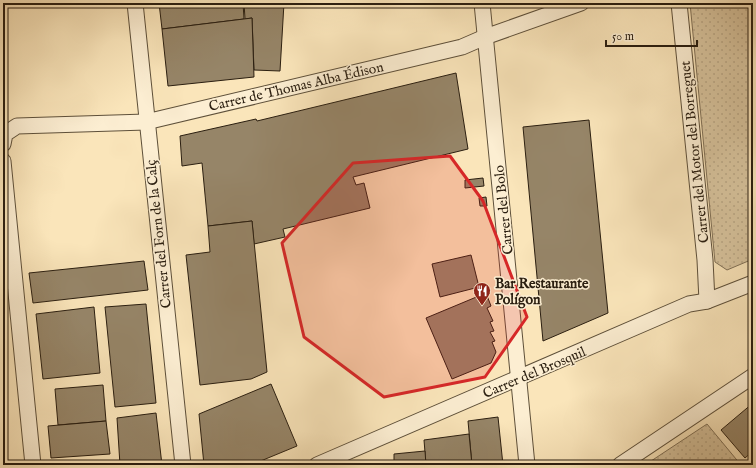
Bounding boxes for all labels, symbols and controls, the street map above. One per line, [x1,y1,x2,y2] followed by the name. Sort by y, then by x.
[606,22,697,48] scale bar
[612,29,634,44] text: 50 m
[207,57,386,116] street label: Carrer de Thomas Alba Édison
[676,60,714,244] street label: Carrer del Motor del Borreguet
[142,159,176,309] street label: Carrer del Forn de la Calç
[490,164,518,255] street label: Carrer del Bolo
[495,275,589,309] place label: Bar Restaurante Polígon
[472,281,492,306] restaurant icon: Bar Restaurante Polígon
[480,343,589,403] street label: Carrer del Brosquil

